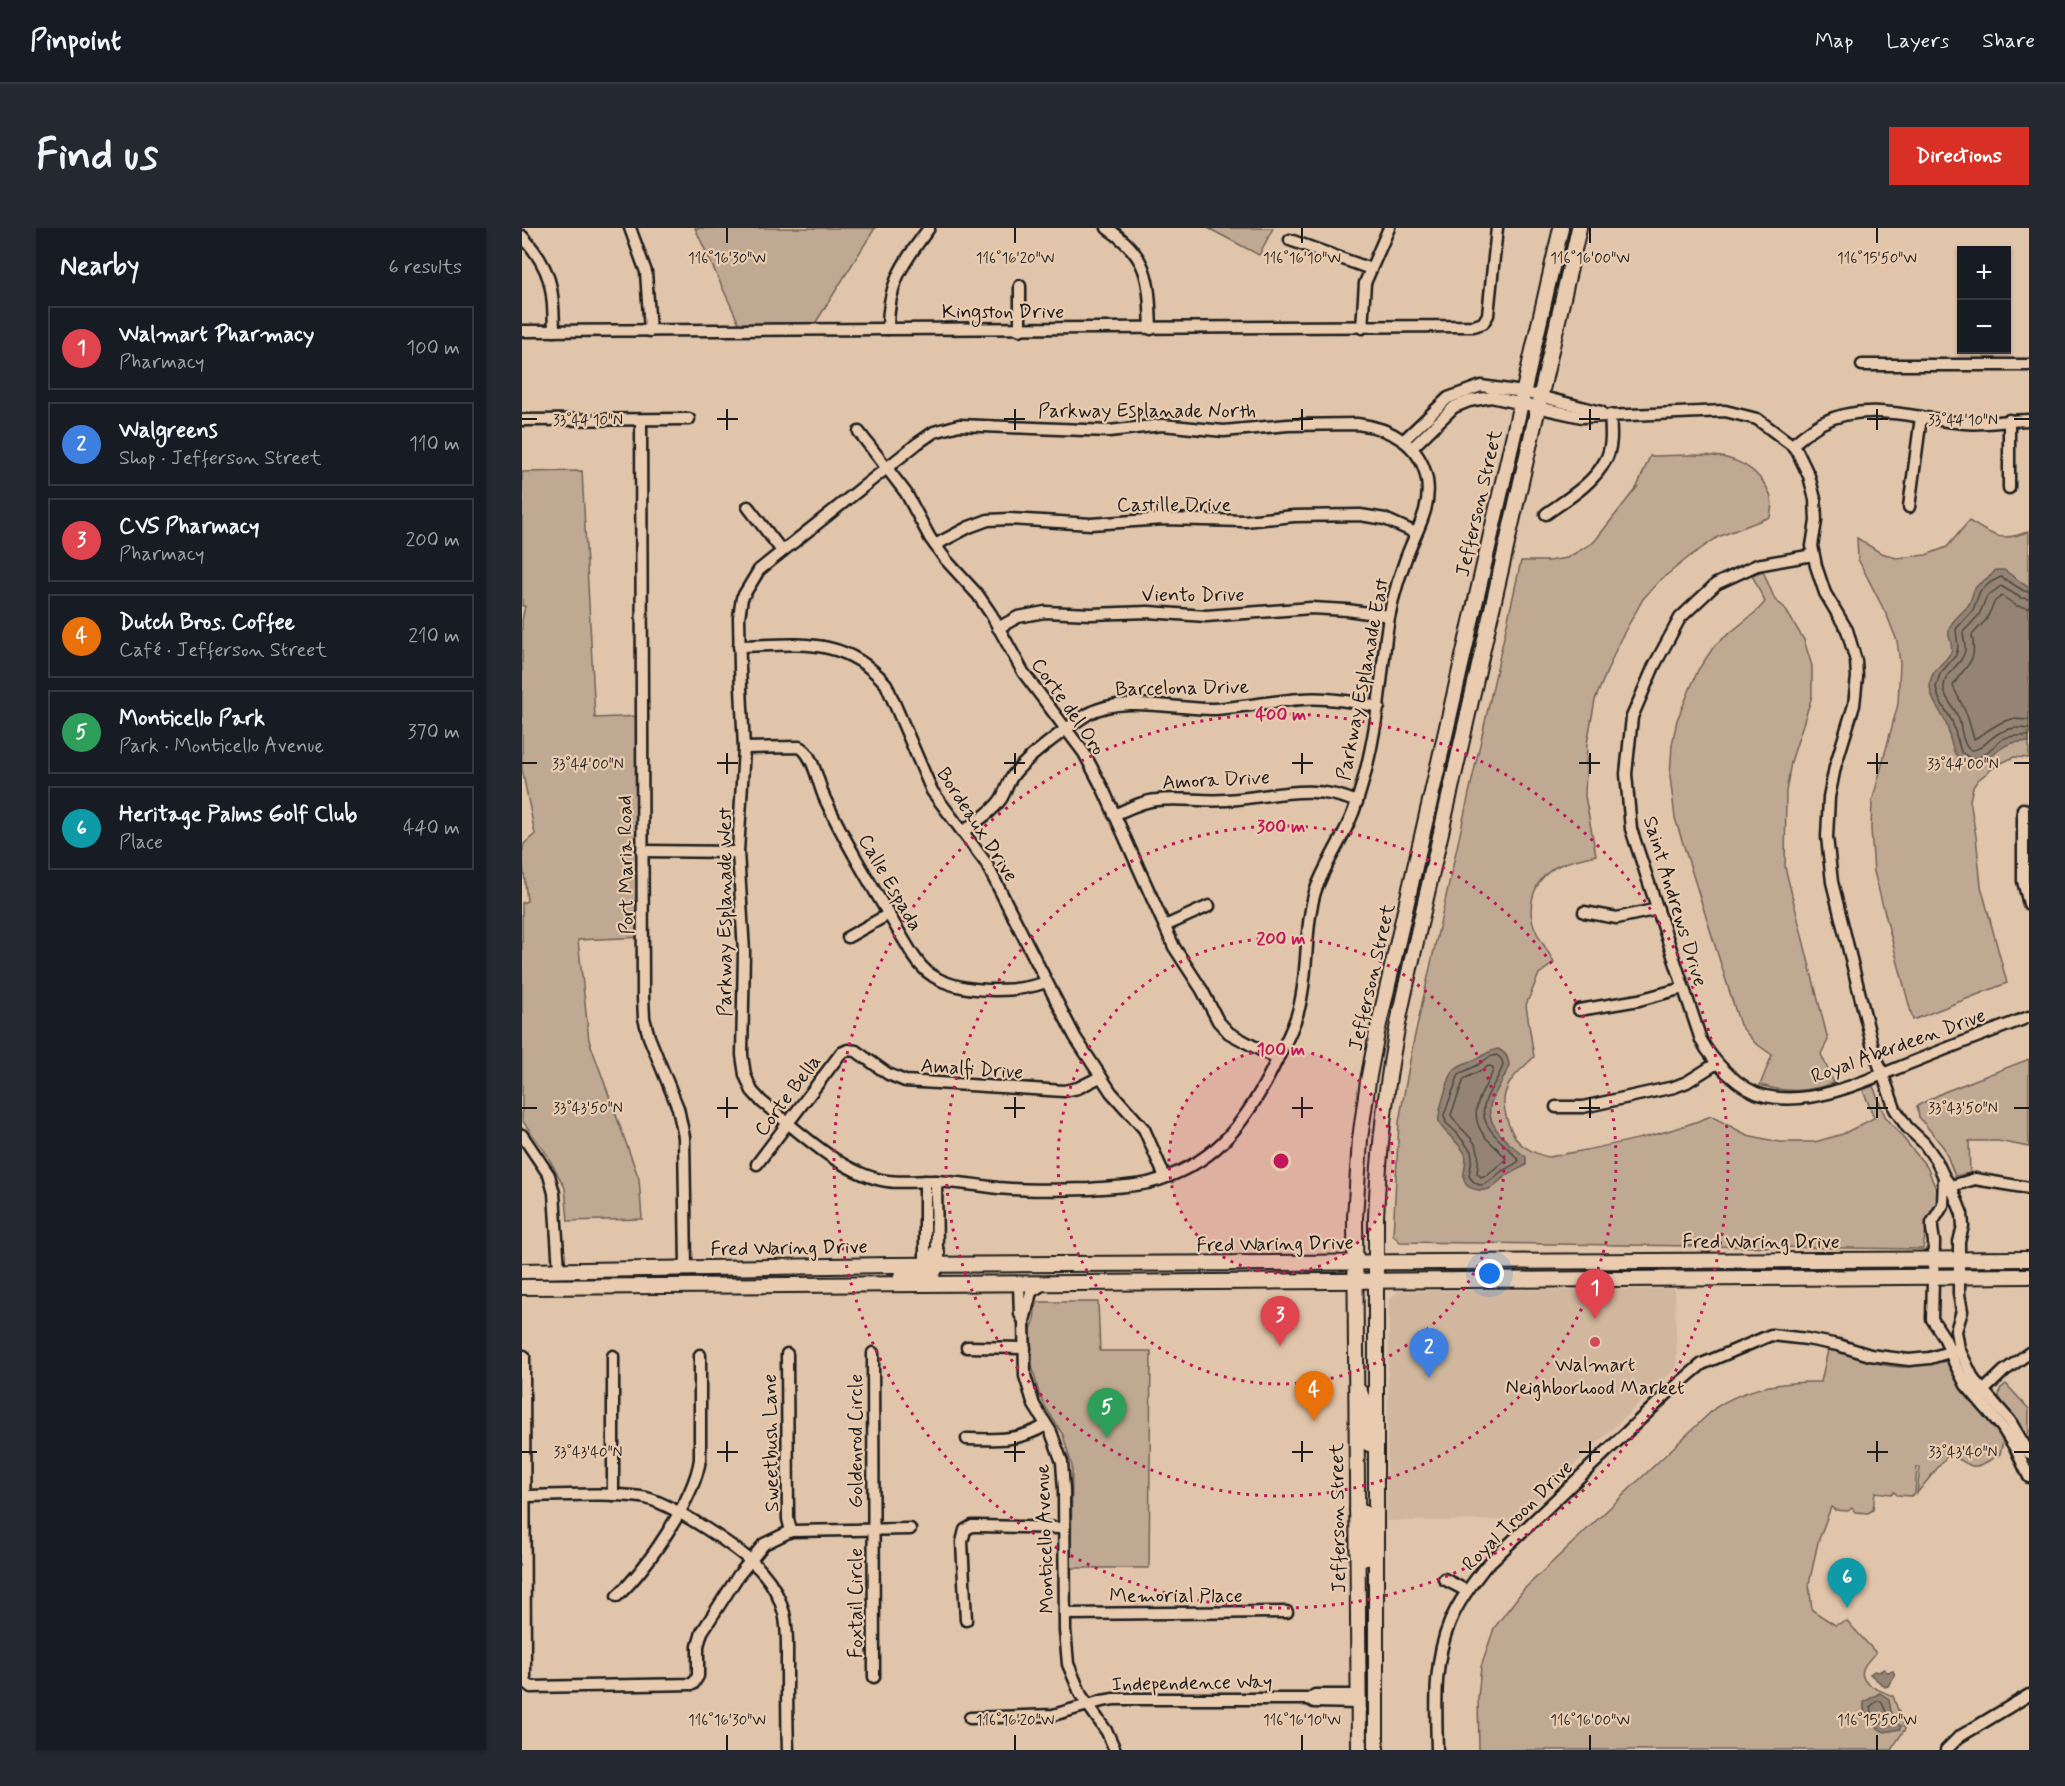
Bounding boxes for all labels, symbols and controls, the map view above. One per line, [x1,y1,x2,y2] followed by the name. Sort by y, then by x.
[30,23,121,60] text: Pinpoint
[1815,27,1853,55] text: Map
[1886,27,1949,55] text: Layers
[1982,27,2035,55] text: Share
[1889,127,2029,185] button: Directions
[36,129,158,184] text: Find us
[1957,246,2011,354] map controls
[1957,246,2011,300] button: +
[688,249,766,269] text: 116°16'30"W
[976,249,1054,269] text: 116°16'20"W
[1263,249,1341,269] text: 116°16'10"W
[1550,249,1630,269] text: 116°16'00"W
[1837,249,1917,269] text: 116°15'50"W
[60,250,139,284] text: Nearby
[389,254,462,281] text: 6 results
[942,299,1064,327] street label: Kingston Drive
[1957,300,2011,354] button: −
[119,321,314,349] text: Walmart Pharmacy
[77,335,86,362] text: 1
[406,335,460,362] text: 100 m
[119,349,205,376] text: Pharmacy
[1038,398,1256,425] street label: Parkway Esplanade North
[553,411,623,431] text: 33°44'10"N
[1928,411,1998,431] text: 33°44'10"N
[119,417,218,445] text: Walgreens
[1449,427,1510,580] street label: Jefferson Street
[77,431,86,458] text: 2
[409,431,460,458] text: 110 m
[119,445,322,472] text: Shop · Jefferson Street
[1117,492,1231,519] street label: Castille Drive
[119,513,259,541] text: CVS Pharmacy
[77,527,86,554] text: 3
[405,527,460,554] text: 200 m
[119,541,205,568] text: Pharmacy
[1331,576,1396,783] street label: Parkway Esplanade East
[1141,582,1245,609] street label: Viento Drive
[119,609,295,637] text: Dutch Bros. Coffee
[76,623,87,650] text: 4
[408,623,460,650] text: 210 m
[119,637,327,664] text: Café · Jefferson Street
[1024,653,1111,761] street label: Corte del Oro
[1115,674,1249,703] street label: Barcelona Drive
[1256,703,1306,727] text: 400 m
[119,705,265,733] text: Monticello Park
[76,719,88,746] text: 5
[408,719,460,746] text: 370 m
[119,733,324,760] text: Park · Monticello Avenue
[552,755,624,775] text: 33°44'00"N
[1927,755,1999,775] text: 33°44'00"N
[930,762,1024,887] street label: Bordeaux Drive
[1162,764,1271,797] street label: Amora Drive
[612,795,641,935] street label: Port Maria Road
[119,801,357,829] text: Heritage Palms Golf Club
[712,807,739,1017] street label: Parkway Esplanade West
[1636,813,1713,990] street label: Saint Andrews Drive
[76,815,87,842] text: 6
[403,815,460,842] text: 440 m
[1257,815,1305,839] text: 300 m
[119,829,163,856] text: Place
[851,829,928,936] street label: Calle Espada
[1342,901,1403,1054] street label: Jefferson Street
[1256,927,1306,951] text: 200 m
[1807,1002,1990,1091] street label: Royal Aberdeen Drive
[1257,1038,1305,1062] text: 100 m
[748,1049,828,1142] street label: Corte Bella
[920,1052,1024,1087] street label: Amalfi Drive
[553,1099,623,1119] text: 33°43'50"N
[1928,1099,1998,1119] text: 33°43'50"N
[1271,1151,1291,1171] centre of rings
[1682,1229,1840,1256] street label: Fred Waring Drive
[1196,1230,1354,1259] street label: Fred Waring Drive
[710,1234,868,1263] street label: Fred Waring Drive
[1475,1259,1504,1288] your location
[1576,1270,1614,1319] pin: 1
[1260,1296,1299,1346] pin: 3
[1410,1328,1448,1378] pin: 2
[1588,1335,1602,1349] marker: Walmart Neighborhood Market
[1505,1352,1685,1402] place label: Walmart Neighborhood Market
[1294,1372,1334,1421] pin: 4
[757,1374,786,1512] street label: Sweetbush Lane
[843,1374,870,1508] street label: Goldenrod Circle
[1088,1388,1126,1438] pin: 5
[1324,1442,1353,1593] street label: Jefferson Street
[553,1443,623,1463] text: 33°43'40"N
[1928,1443,1998,1463] text: 33°43'40"N
[1457,1455,1579,1577] street label: Royal Troon Drive
[1029,1464,1062,1614] street label: Monticello Avenue
[843,1548,870,1658] street label: Foxtail Circle
[1828,1558,1866,1608] pin: 6
[1109,1583,1243,1610] street label: Memorial Place
[1111,1669,1273,1698] street label: Independence Way
[688,1711,766,1731] text: 116°16'30"W
[976,1711,1054,1731] text: 116°16'20"W
[1263,1711,1341,1731] text: 116°16'10"W
[1550,1711,1630,1731] text: 116°16'00"W
[1837,1711,1917,1731] text: 116°15'50"W

